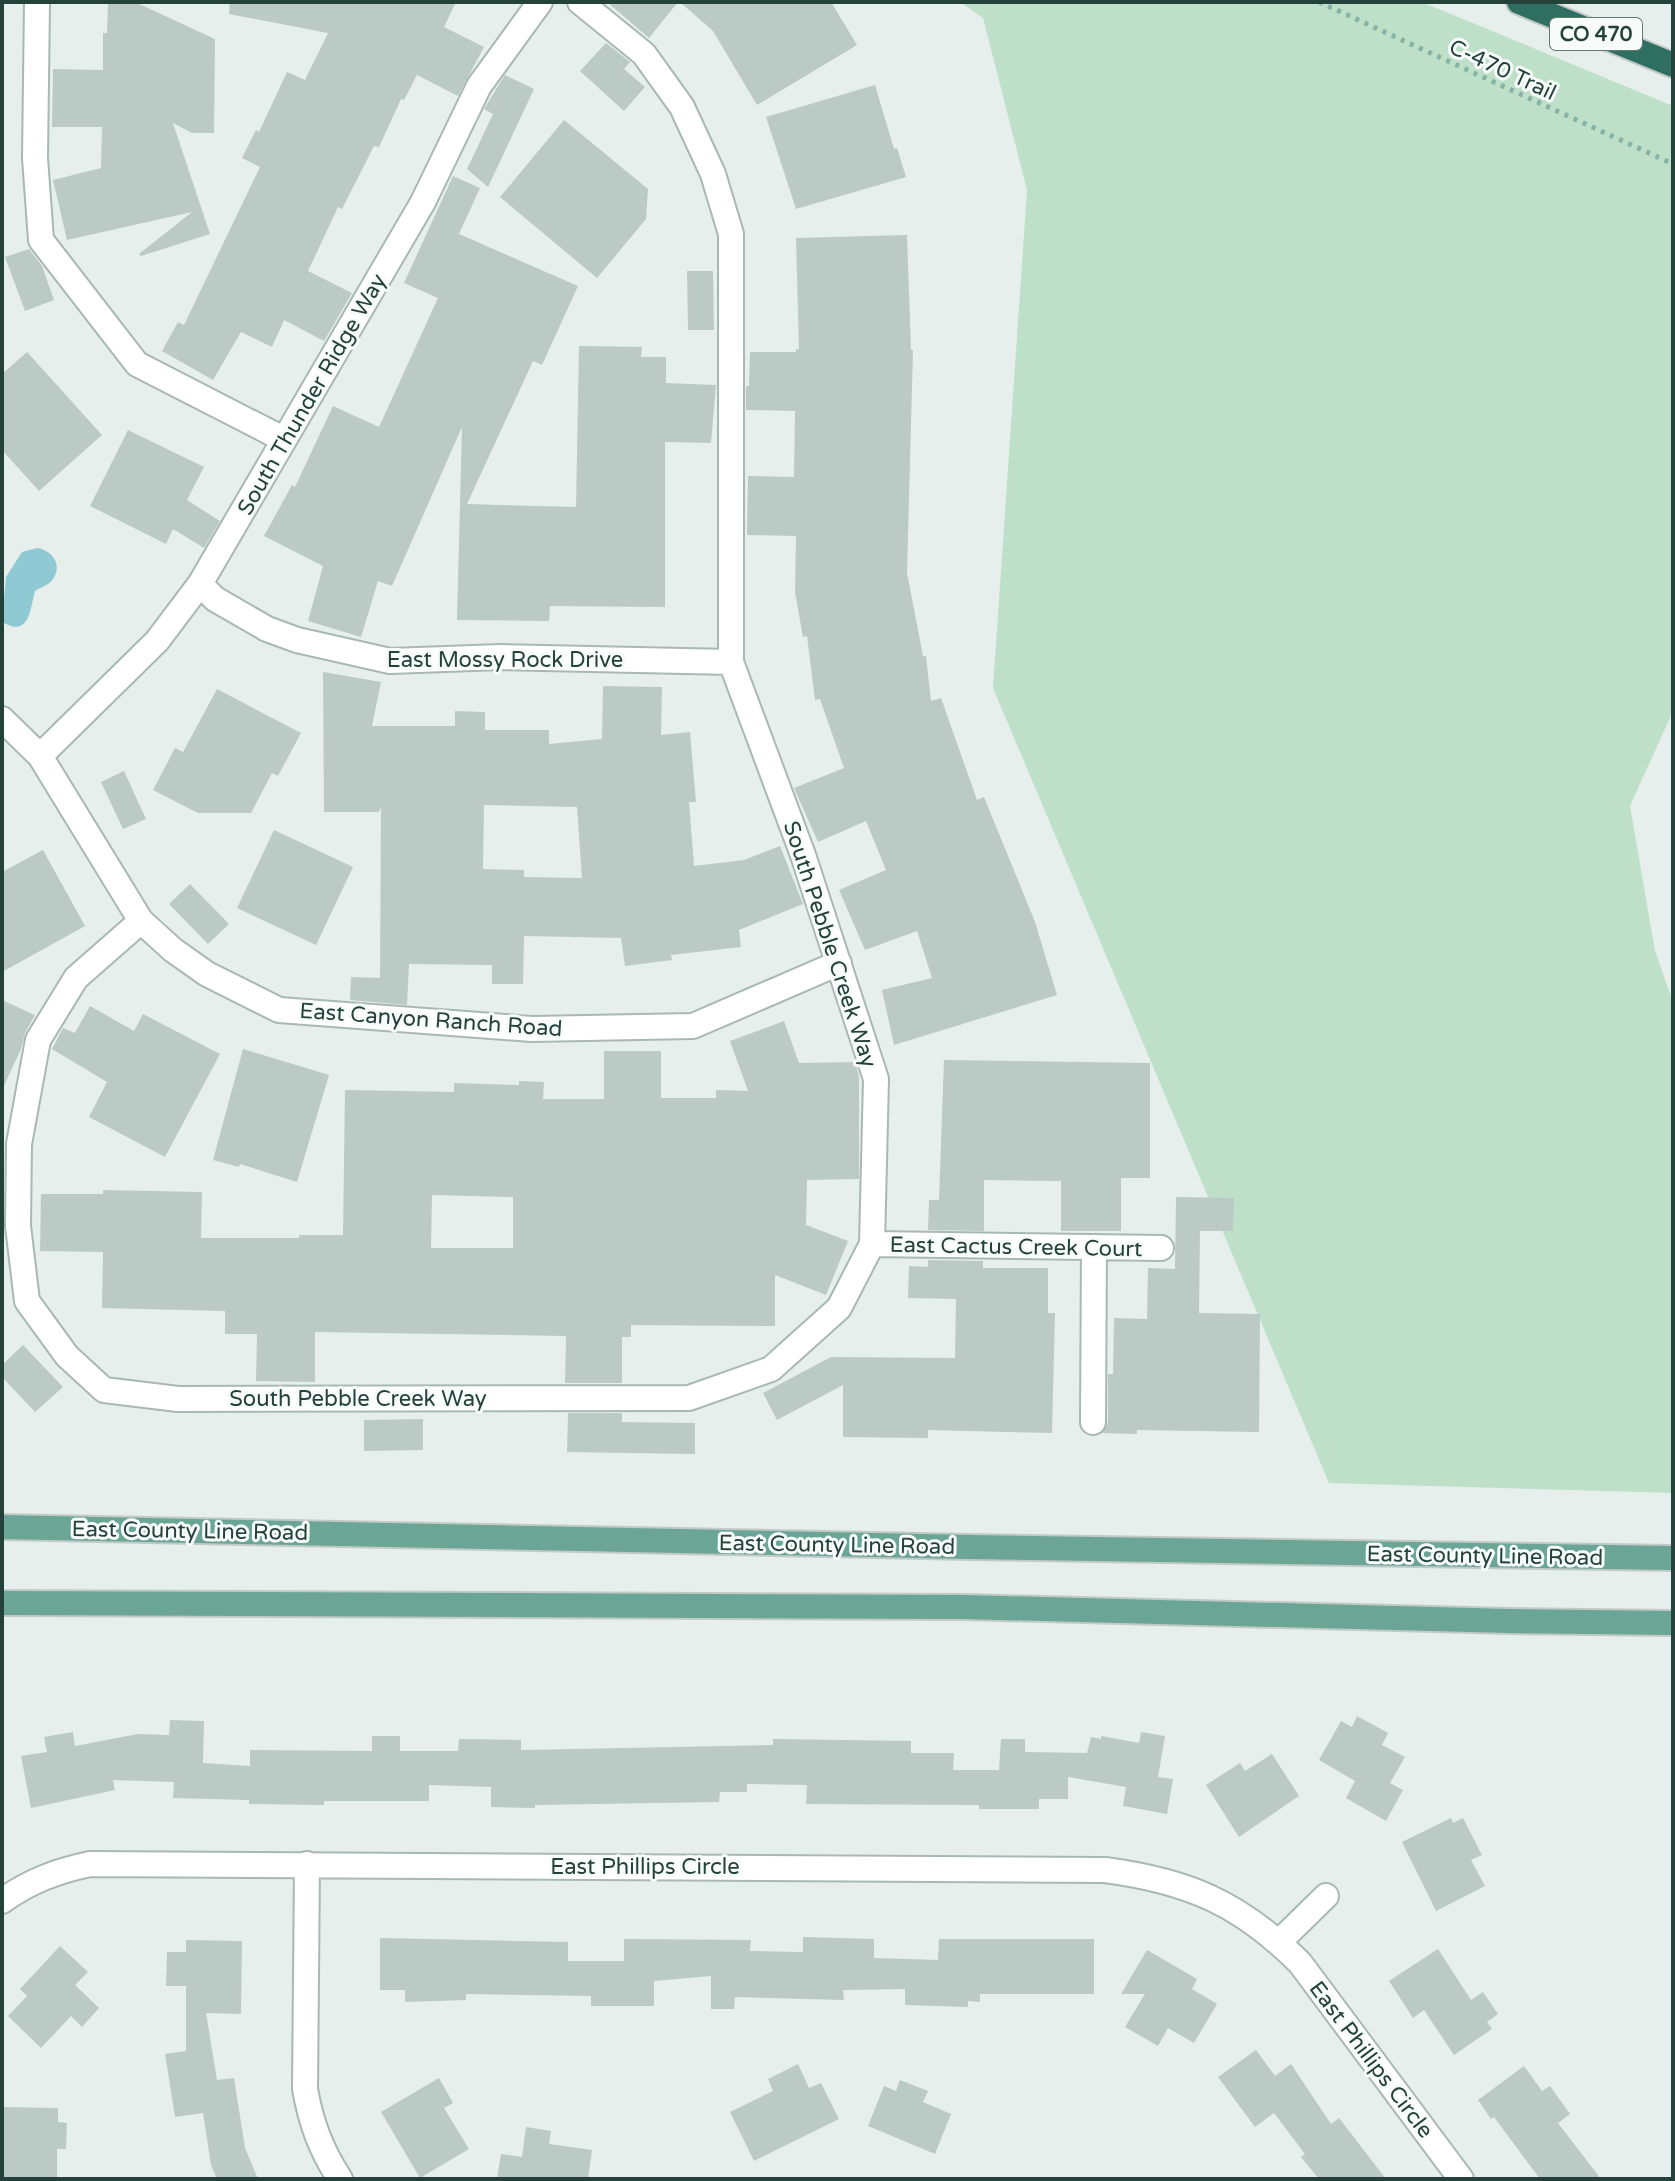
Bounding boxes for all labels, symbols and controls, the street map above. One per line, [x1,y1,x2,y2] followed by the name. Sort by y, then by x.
[1550,18,1642,50] road number: CO 470
[1445,34,1560,106] street label: C-470 Trail
[232,269,392,520] street label: South Thunder Ridge Way
[387,647,623,673] street label: East Mossy Rock Drive
[778,818,882,1071] street label: South Pebble Creek Way
[299,998,563,1042] street label: East Canyon Ranch Road
[889,1232,1143,1262] street label: East Cactus Creek Court
[229,1386,487,1412] street label: South Pebble Creek Way
[72,1516,308,1546] street label: East County Line Road
[719,1530,955,1560] street label: East County Line Road
[1367,1541,1603,1571] street label: East County Line Road
[550,1854,740,1880] street label: East Phillips Circle
[1304,1976,1439,2143] street label: East Phillips Circle

